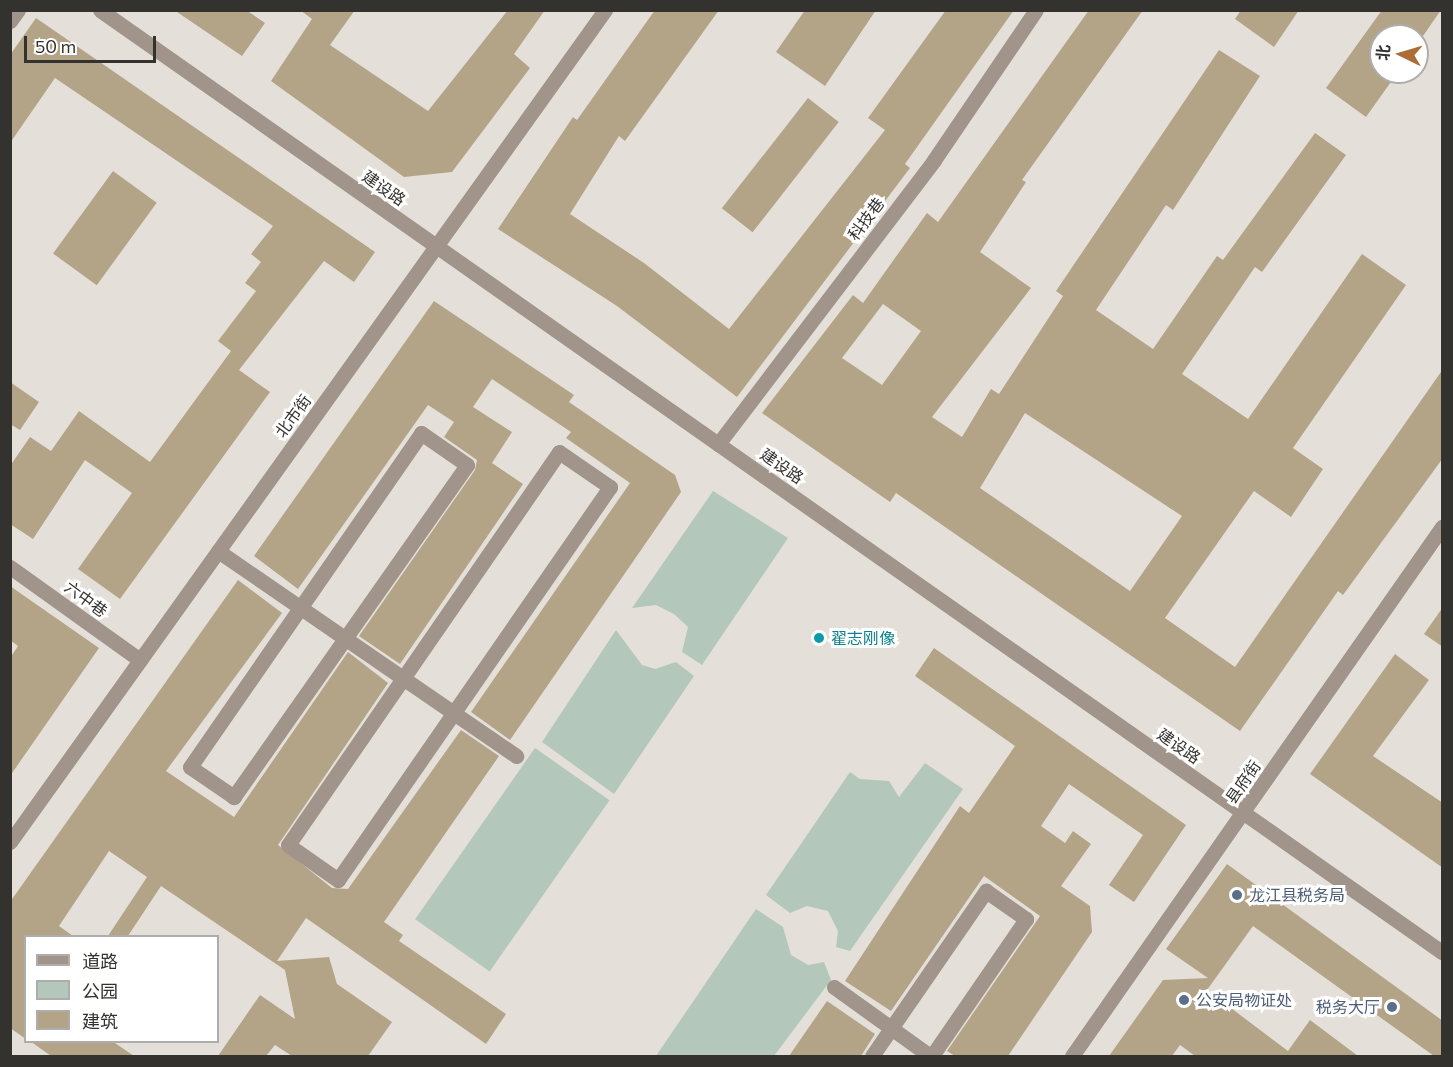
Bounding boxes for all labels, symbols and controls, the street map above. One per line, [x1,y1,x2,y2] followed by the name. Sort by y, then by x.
[27,24,159,62] scale bar
[1369,24,1429,84] north arrow
[35,35,76,57] text: 50 m
[1372,44,1393,61] text: 北
[359,166,409,210] street label: 建设路
[844,194,888,244] street label: 科技巷
[271,391,315,441] street label: 北市街
[757,444,807,488] street label: 建设路
[61,577,111,621] street label: 六中巷
[831,628,895,648] place label: 翟志刚像
[812,631,826,645] marker: 翟志刚像
[1154,724,1204,768] street label: 建设路
[1221,757,1265,807] street label: 县府街
[1249,885,1345,905] place label: 龙江县税务局
[1230,888,1244,902] marker: 龙江县税务局
[24,935,219,1043] legend
[82,950,118,972] text: 道路
[82,980,118,1002] text: 公园
[1196,990,1292,1010] place label: 公安局物证处
[1177,993,1191,1007] marker: 公安局物证处
[1316,997,1380,1017] place label: 税务大厅
[1385,1000,1399,1014] marker: 税务大厅
[82,1010,118,1032] text: 建筑

